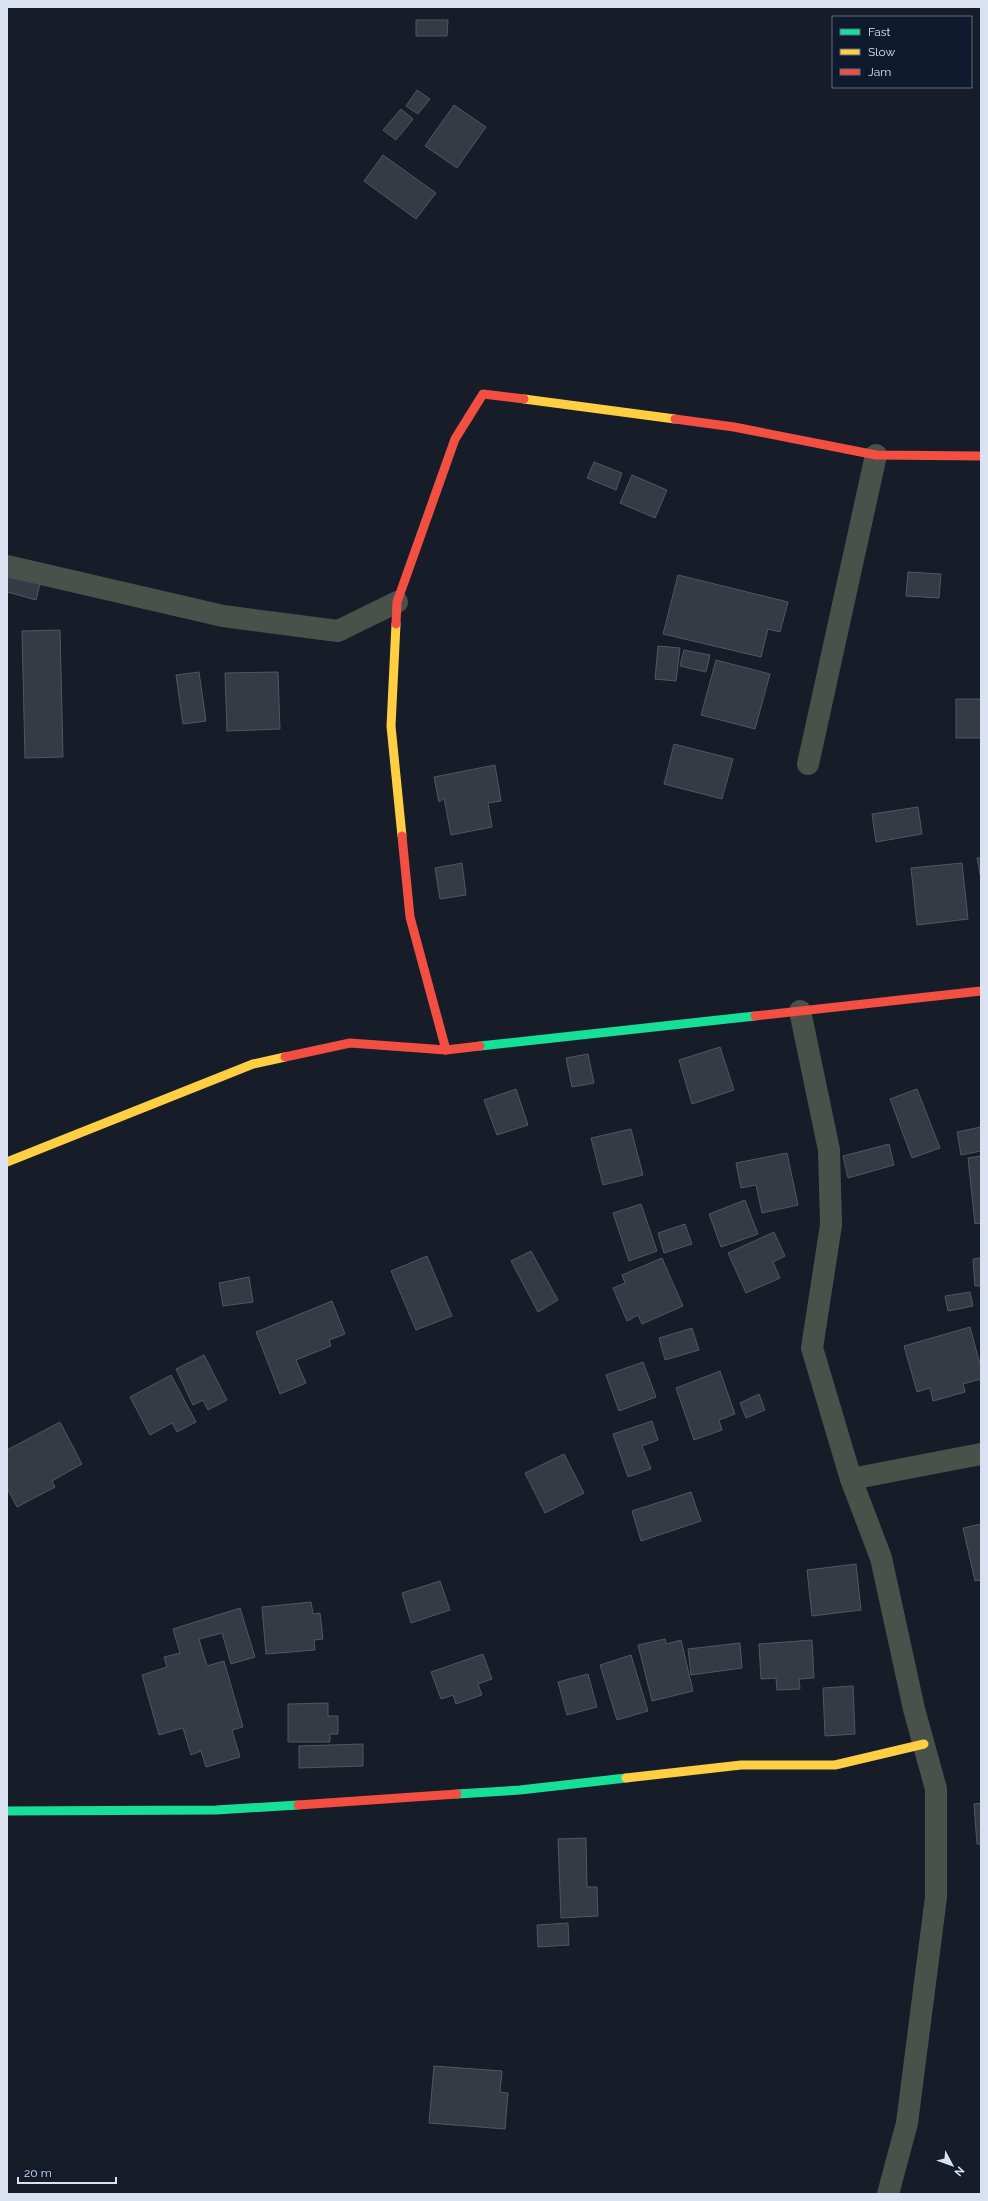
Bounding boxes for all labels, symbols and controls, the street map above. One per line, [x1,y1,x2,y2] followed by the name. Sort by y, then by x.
[832,16,972,88] legend
[868,25,891,39] text: Fast
[868,45,895,59] text: Slow
[868,65,891,79] text: Jam
[932,2145,972,2185] north arrow
[18,2159,116,2185] scale bar
[952,2164,967,2179] text: N
[24,2166,52,2180] text: 20 m

